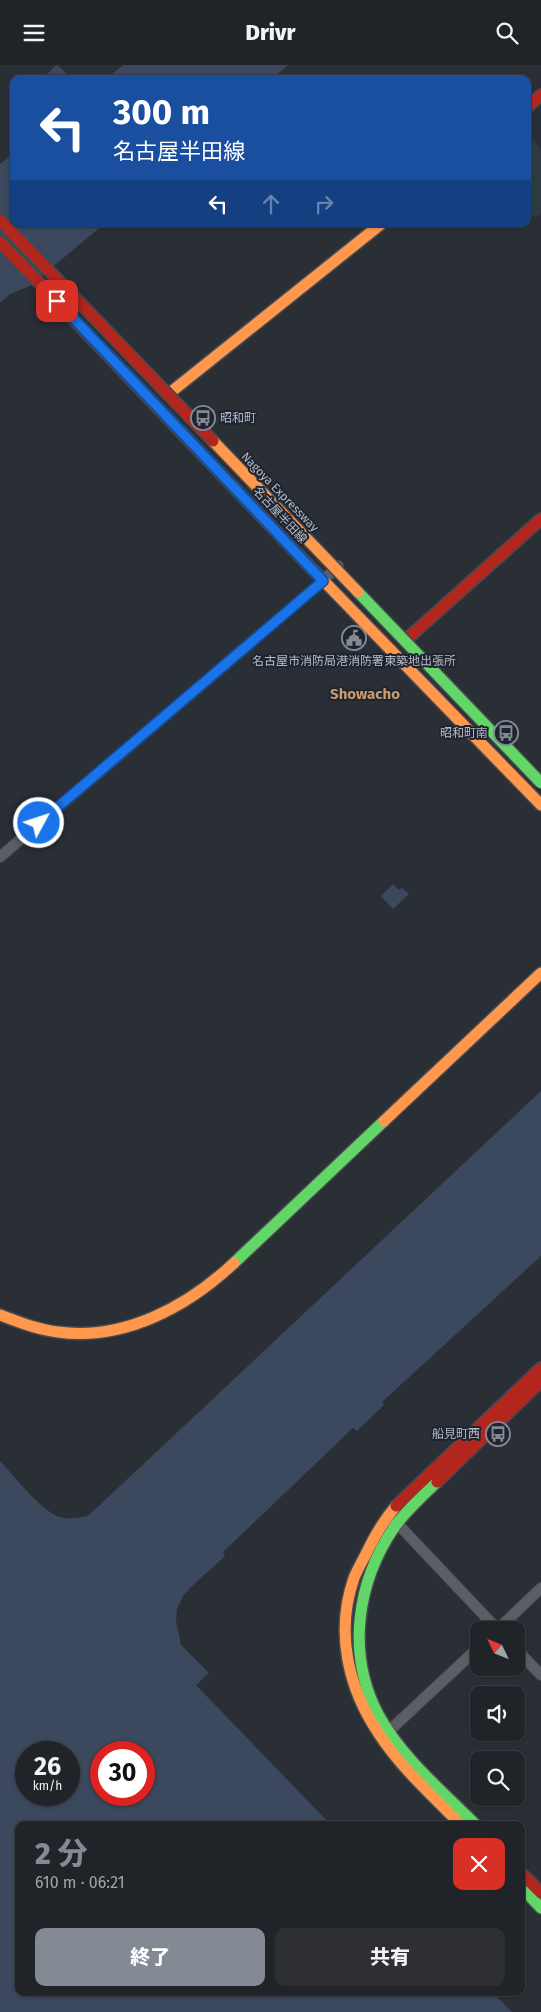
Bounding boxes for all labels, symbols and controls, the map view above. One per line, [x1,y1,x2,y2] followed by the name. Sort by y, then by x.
[20,19,48,47] icon: menu
[246,19,295,46] text: Drivr
[493,19,521,47] icon: search
[113,91,210,133] text: 300 m
[30,95,95,160] icon: left
[113,138,245,165] text: 名古屋半田線
[204,190,232,218] icon: left
[257,190,285,218] icon: ahead
[310,190,338,218] icon: right
[36,280,78,322] pin
[43,287,71,315] icon: arrive
[190,405,216,431] bus stop icon: 昭和町
[220,411,256,425] place label: 昭和町
[239,449,322,535] street label: Nagoya Expressway
[250,484,310,546] street label: 名古屋半田線
[341,625,367,651] public building icon: 名古屋市消防局港消防署東築地出張所
[252,654,456,668] place label: 名古屋市消防局港消防署東築地出張所
[330,685,400,703] district label: Showacho
[493,720,519,746] bus stop icon: 昭和町南
[440,726,488,740] place label: 昭和町南
[12.0,796,64.0,848] position arrow
[485,1421,511,1447] bus stop icon: 船見町西
[432,1427,480,1441] place label: 船見町西
[470,1621,525,1676] north arrow
[470,1621,525,1806] map controls
[470,1686,525,1741] button: sound
[90,1741,155,1806] speed limit sign: 30
[470,1751,525,1806] button: search
[34,1752,61,1782] text: 26
[33,1779,62,1793] text: km/h
[35,1836,88,1872] text: 2 分
[453,1838,505,1890] button: close
[35,1873,125,1892] text: 610 m · 06:21
[35,1928,265,1986] button: 終了
[275,1928,505,1986] button: 共有

